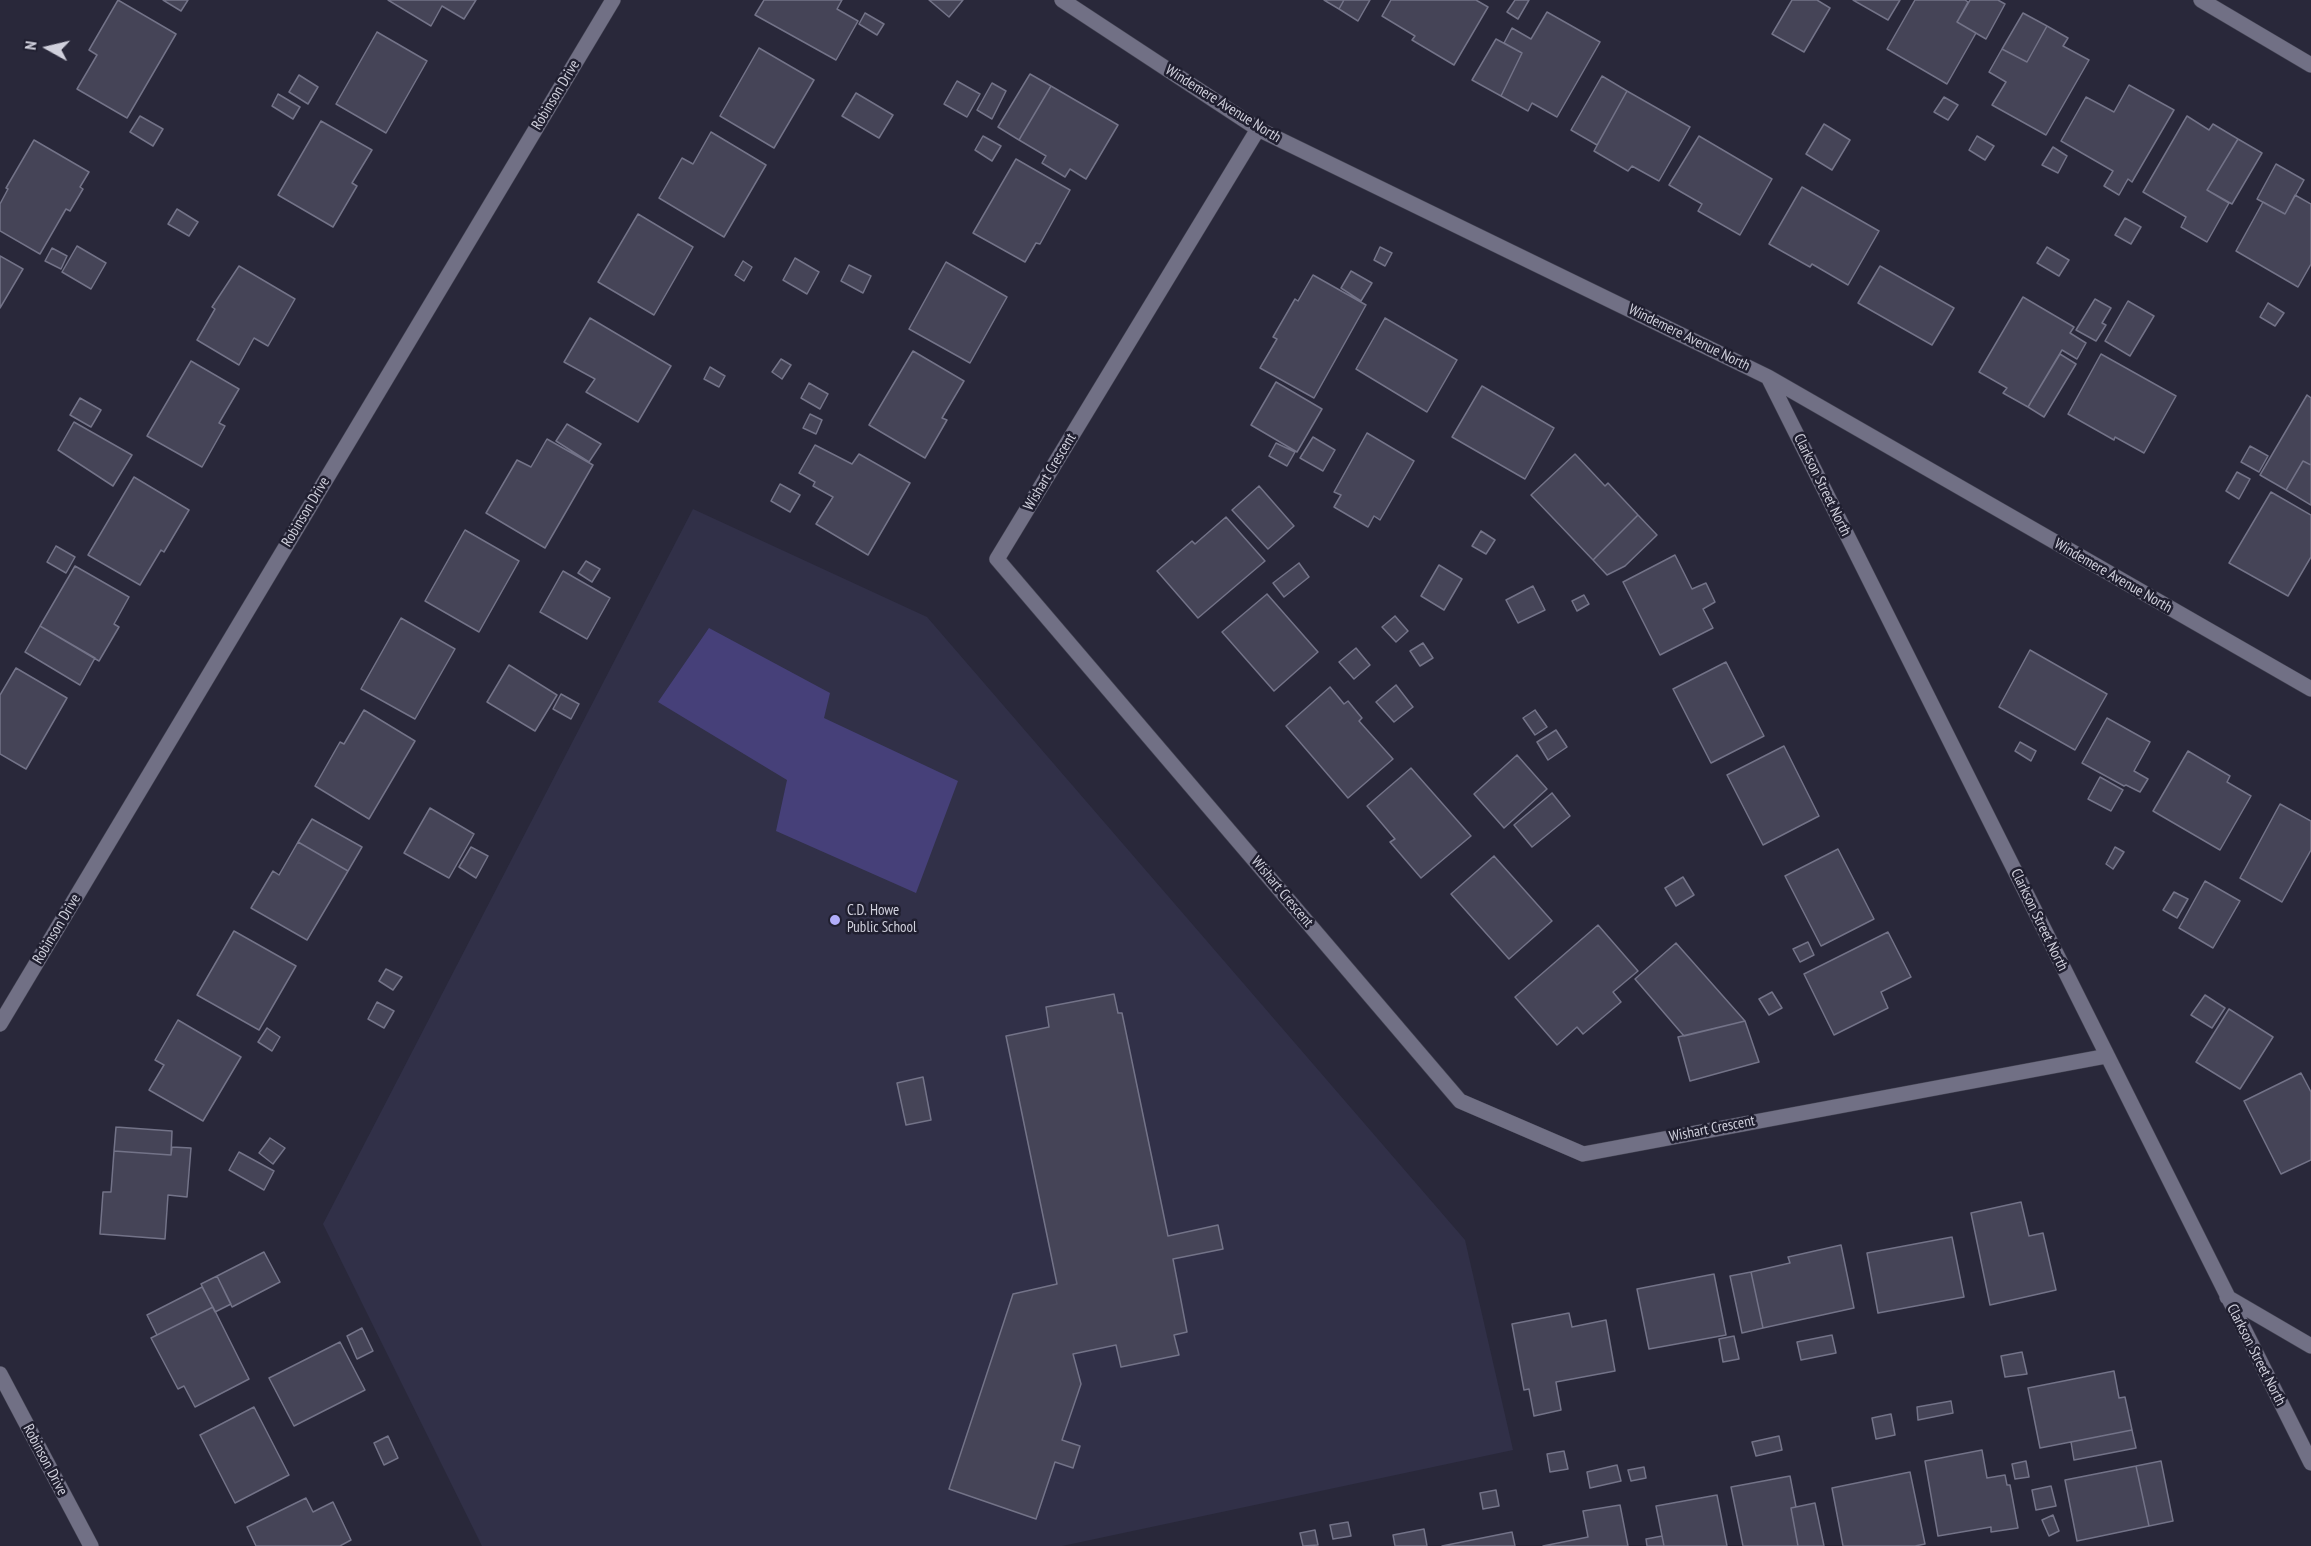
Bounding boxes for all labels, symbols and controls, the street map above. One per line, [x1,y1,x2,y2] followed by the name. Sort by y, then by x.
[18,18,78,78] north arrow
[20,40,41,51] text: N
[528,57,584,133] street label: Robinson Drive
[1162,61,1284,147] street label: Windemere Avenue North
[1625,301,1753,375] street label: Windemere Avenue North
[1020,430,1080,514] street label: Wishart Crescent
[1789,431,1855,539] street label: Clarkson Street North
[278,474,334,550] street label: Robinson Drive
[2051,535,2175,617] street label: Windemere Avenue North
[1247,853,1317,931] street label: Wishart Crescent
[2006,866,2072,974] street label: Clarkson Street North
[29,891,85,967] street label: Robinson Drive
[847,902,916,937] place label: C.D. Howe Public School
[828,913,842,927] marker: C.D. Howe Public School
[1668,1112,1756,1146] street label: Wishart Crescent
[2223,1301,2289,1409] street label: Clarkson Street North
[19,1421,71,1499] street label: Robinson Drive

